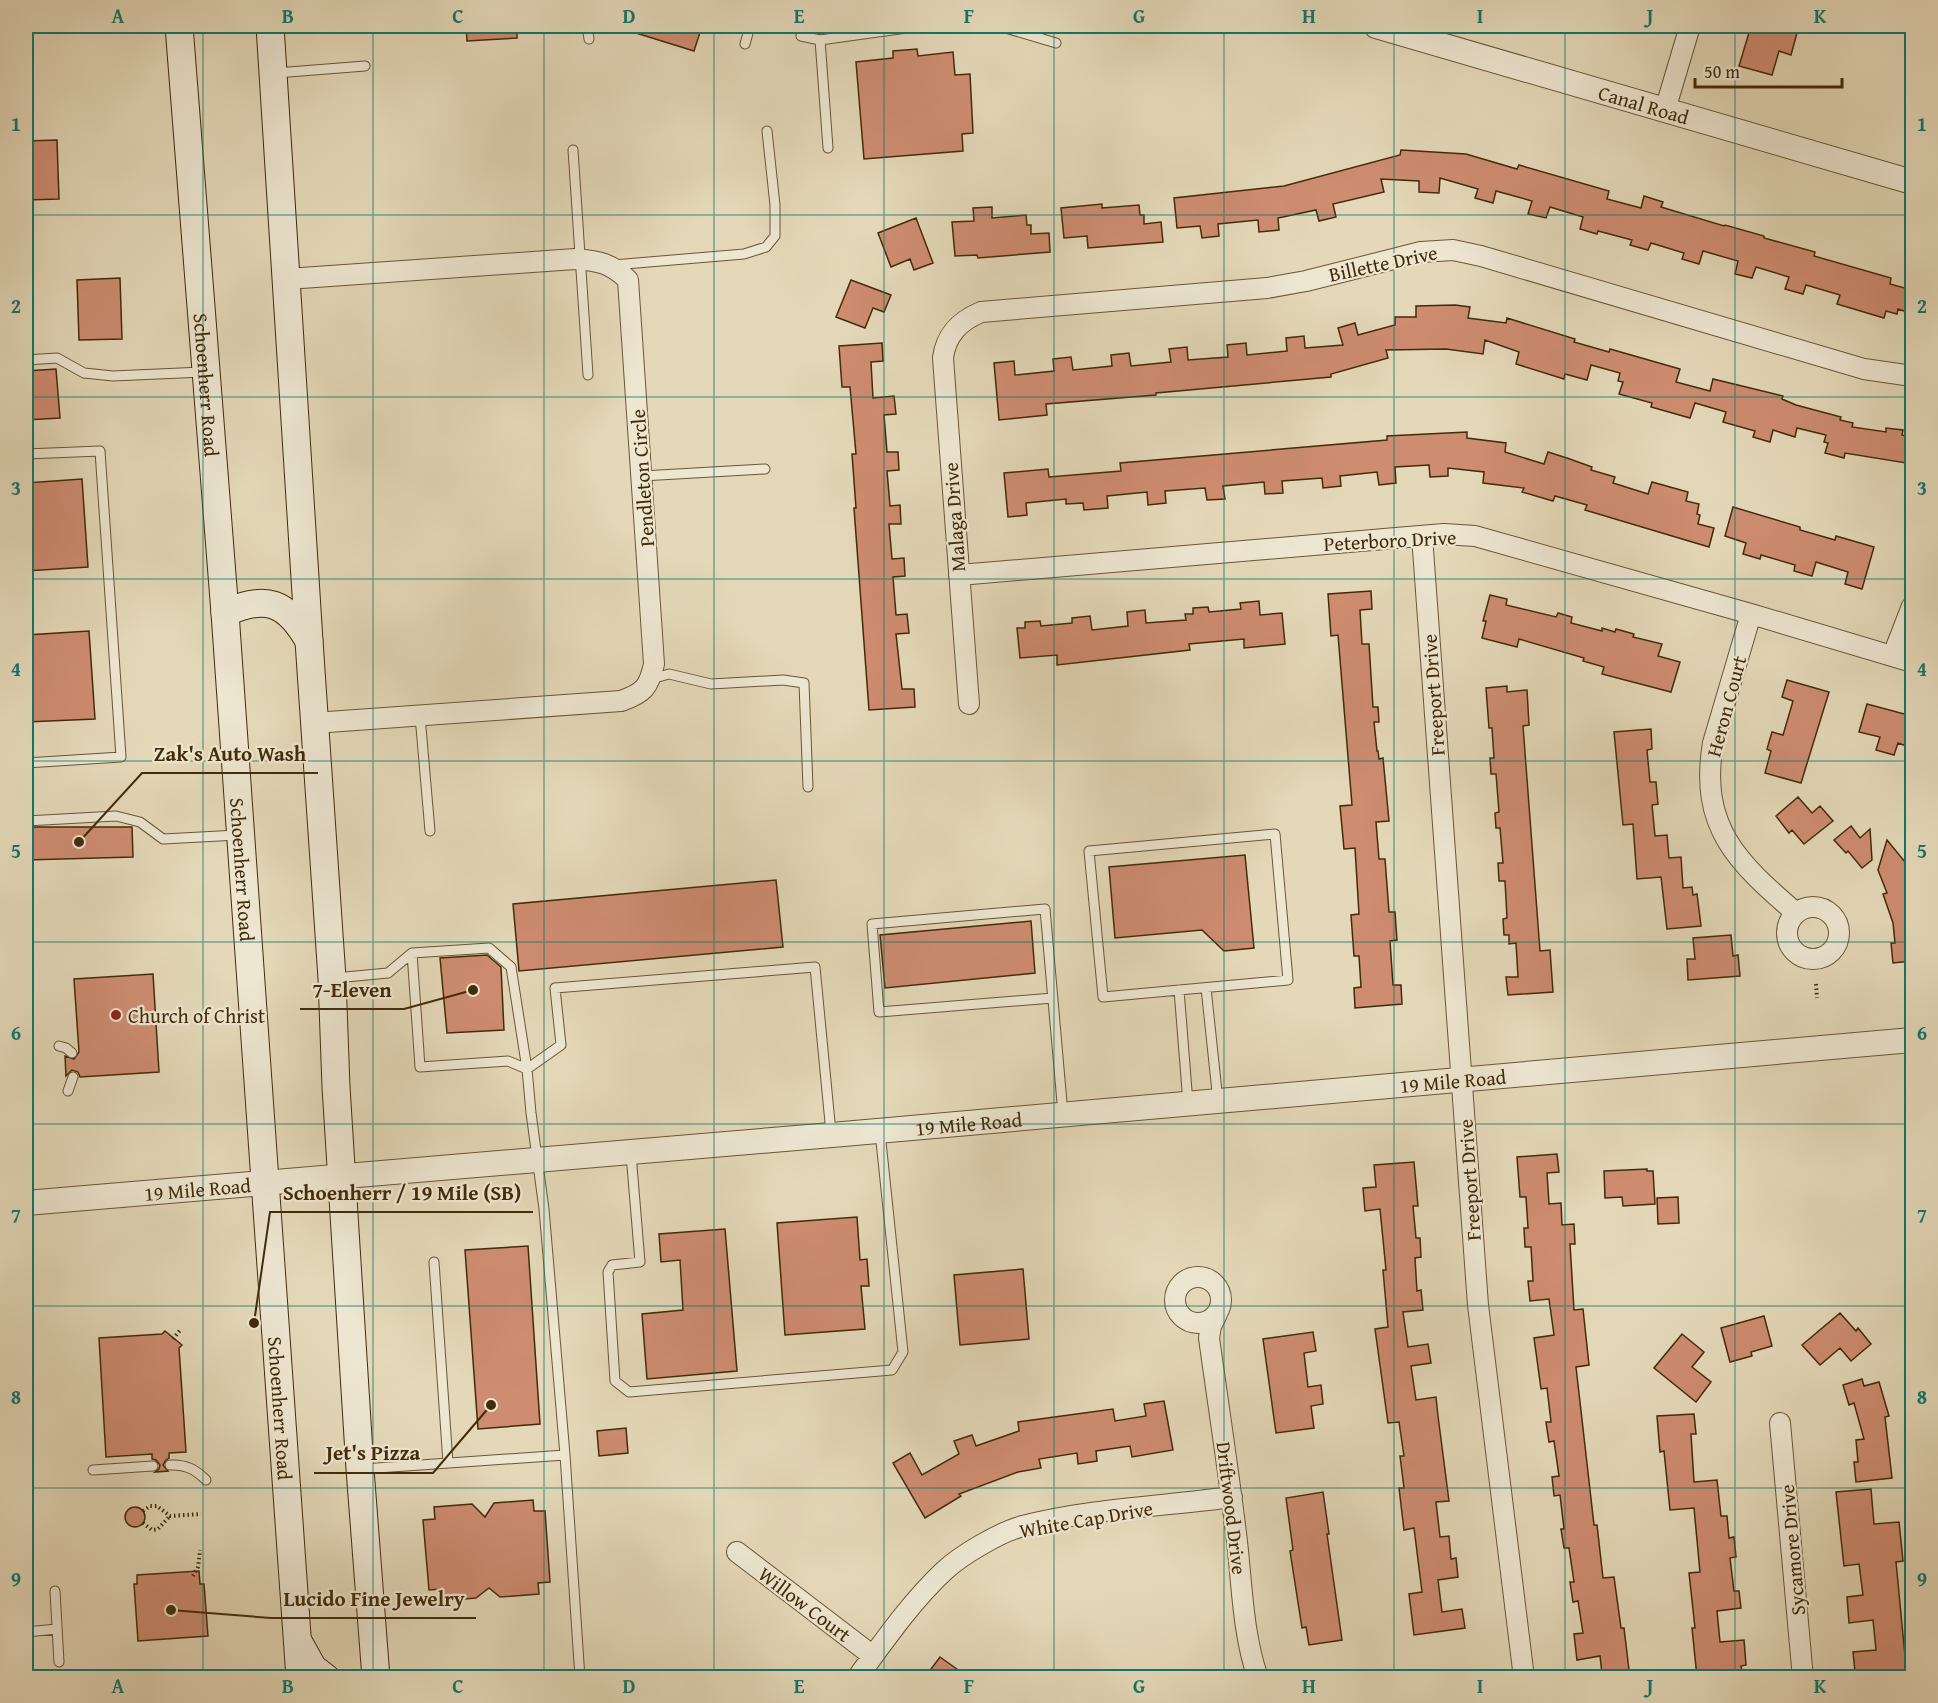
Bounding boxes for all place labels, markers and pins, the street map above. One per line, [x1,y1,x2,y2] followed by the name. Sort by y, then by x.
[142,734,318,773] callout: Zak's Auto Wash
[300,970,404,1009] callout: 7-Eleven
[128,1001,265,1030] place label: Church of Christ
[109,1008,123,1022] marker: Church of Christ
[270,1173,533,1212] callout: Schoenherr / 19 Mile (SB)
[314,1434,433,1473] callout: Jet's Pizza
[271,1579,476,1618] callout: Lucido Fine Jewelry

